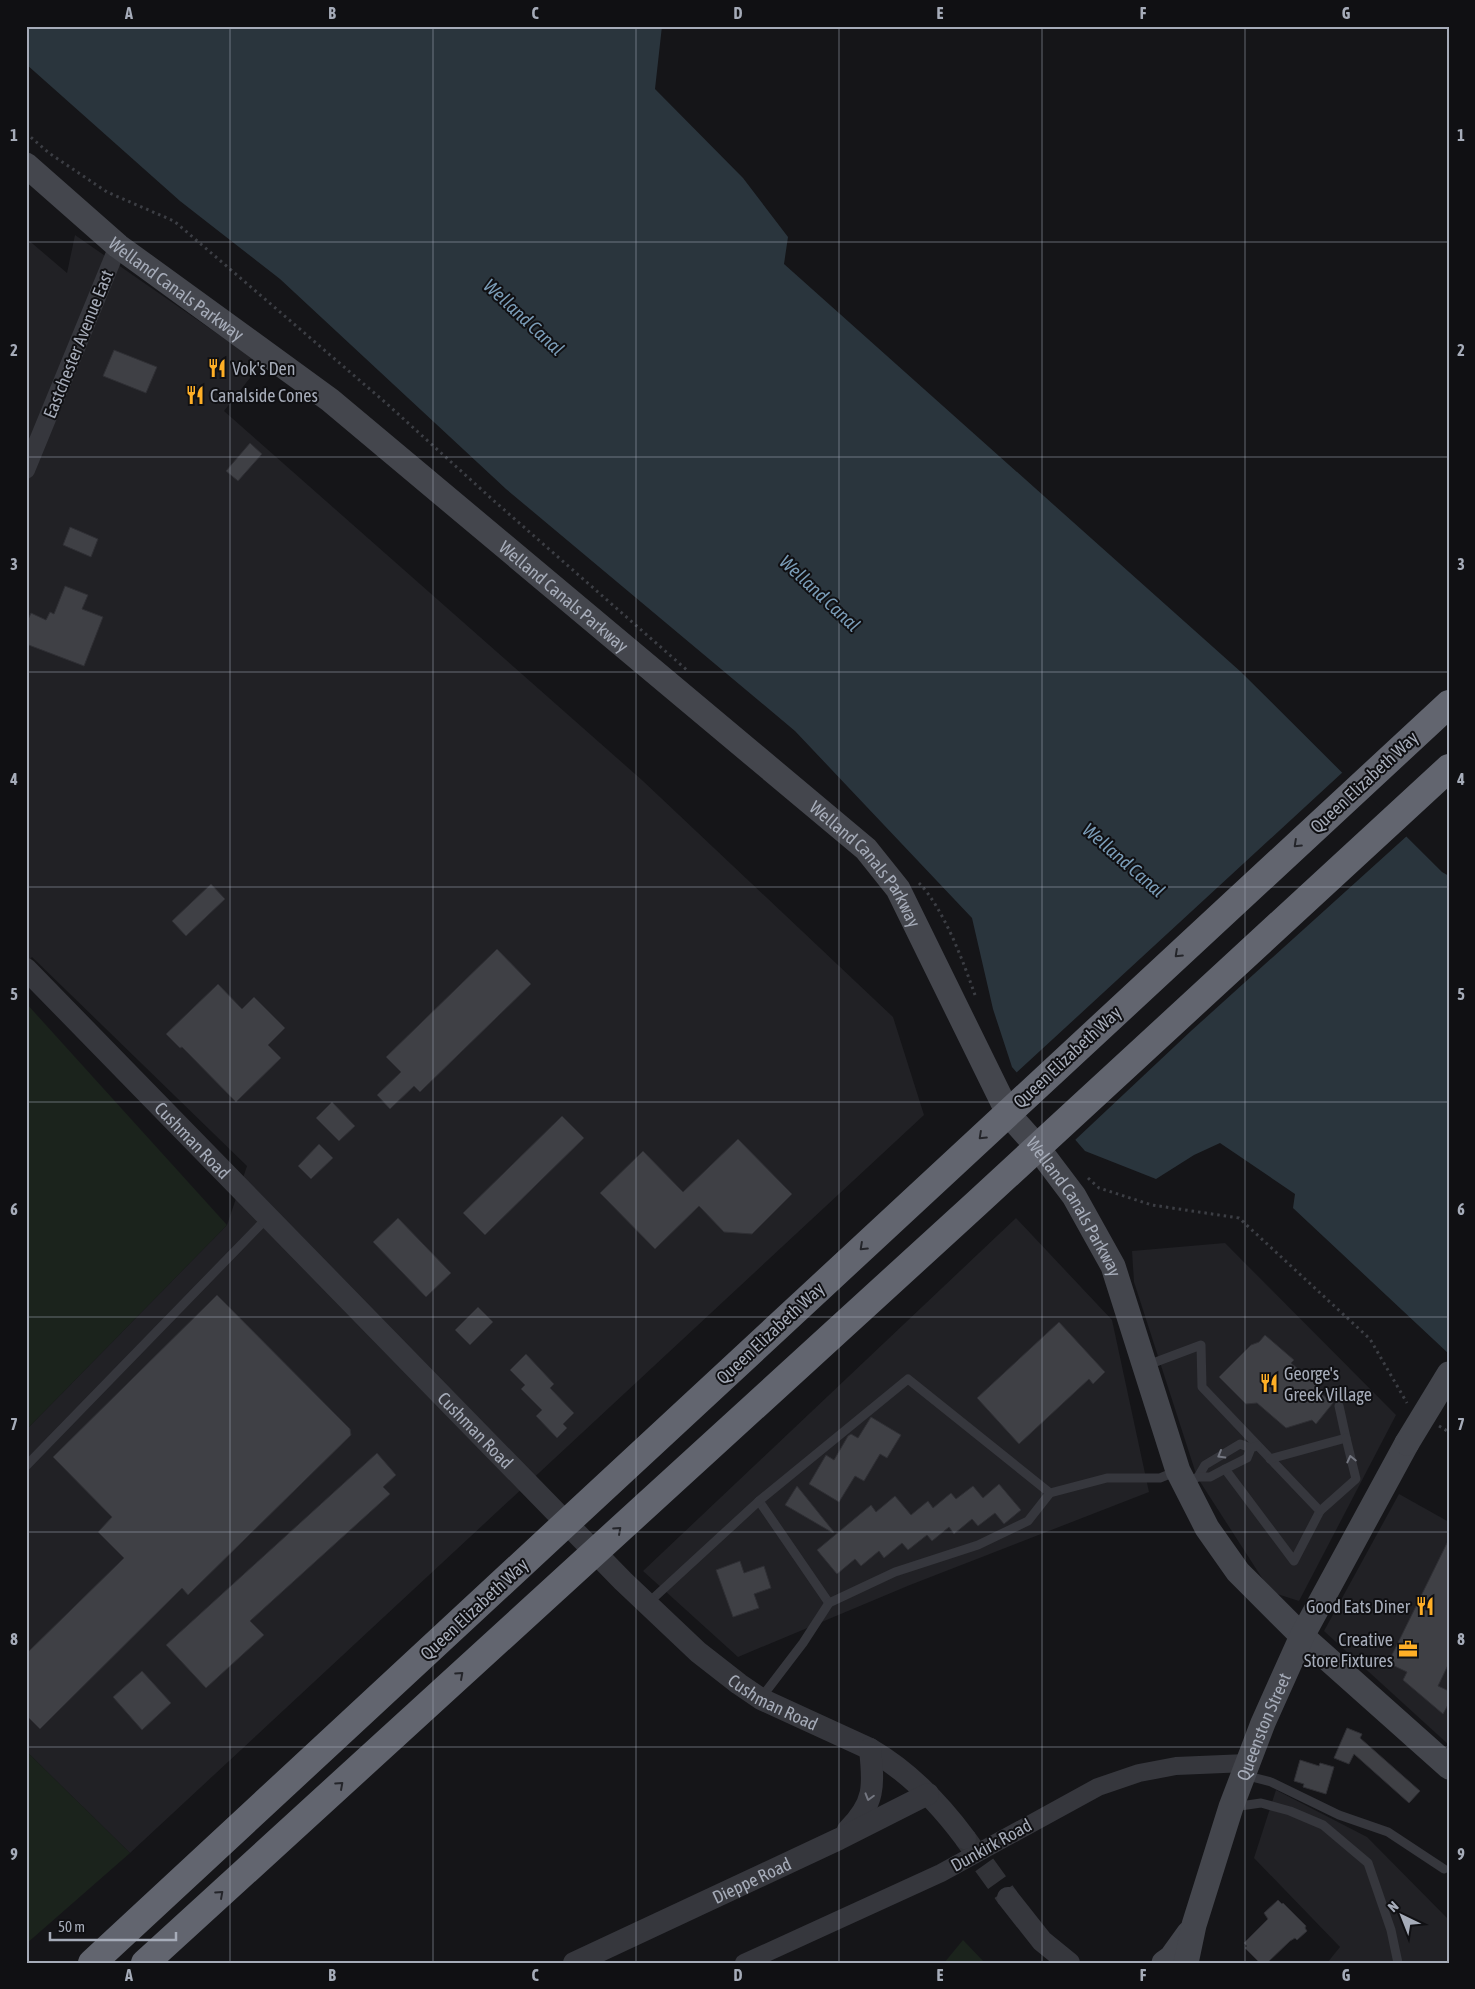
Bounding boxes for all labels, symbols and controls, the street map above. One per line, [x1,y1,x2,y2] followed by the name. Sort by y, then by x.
[124,4,133,22] text: A
[328,4,336,22] text: B
[531,4,539,22] text: C
[734,4,743,22] text: D
[937,4,944,22] text: E
[1140,4,1147,22] text: F
[1342,4,1351,22] text: G
[10,126,18,144] text: 1
[1457,126,1465,144] text: 1
[105,232,248,345] street label: Welland Canals Parkway
[39,267,117,421] street label: Eastchester Avenue East
[479,274,569,360] water label: Welland Canal
[10,341,18,359] text: 2
[1457,341,1465,359] text: 2
[206,357,228,379] restaurant icon: Vok's Den
[232,358,295,379] place label: Vok's Den
[184,384,206,406] restaurant icon: Canalside Cones
[210,385,318,406] place label: Canalside Cones
[495,536,633,656] street label: Welland Canals Parkway
[775,550,865,636] water label: Welland Canal
[10,555,18,573] text: 3
[1457,555,1465,573] text: 3
[1306,727,1422,837] street label: Queen Elizabeth Way
[9,770,18,788] text: 4
[1456,770,1465,788] text: 4
[806,796,925,930] street label: Welland Canals Parkway
[1078,818,1170,902] water label: Welland Canal
[1294,838,1303,847] one-way arrow
[1175,948,1184,957] one-way arrow
[10,985,18,1003] text: 5
[1457,985,1465,1003] text: 5
[1009,1002,1125,1112] street label: Queen Elizabeth Way
[151,1097,235,1183] street label: Cushman Road
[978,1130,987,1139] one-way arrow
[1022,1132,1126,1279] street label: Welland Canals Parkway
[10,1200,18,1218] text: 6
[1457,1200,1465,1218] text: 6
[859,1241,868,1250] one-way arrow
[712,1278,828,1388] street label: Queen Elizabeth Way
[1284,1363,1372,1405] place label: George's Greek Village
[1258,1372,1280,1394] restaurant icon: George's Greek Village
[434,1387,518,1473] street label: Cushman Road
[10,1415,18,1433] text: 7
[1457,1415,1465,1433] text: 7
[1218,1449,1227,1459] one-way arrow
[1346,1454,1357,1463] one-way arrow
[613,1527,622,1536] one-way arrow
[416,1554,532,1664] street label: Queen Elizabeth Way
[1414,1595,1436,1617] restaurant icon: Good Eats Diner
[1306,1596,1411,1617] place label: Good Eats Diner
[1304,1629,1393,1671] place label: Creative Store Fixtures
[10,1630,18,1648] text: 8
[1457,1630,1465,1648] text: 8
[1397,1638,1419,1660] office icon: Creative Store Fixtures
[724,1669,821,1734] street label: Cushman Road
[1232,1669,1295,1784] street label: Queenston Street
[454,1672,463,1681] one-way arrow
[334,1782,343,1791] one-way arrow
[865,1793,875,1801] one-way arrow
[947,1814,1035,1876] street label: Dunkirk Road
[10,1845,18,1863] text: 9
[1457,1845,1465,1863] text: 9
[709,1853,794,1907] street label: Dieppe Road
[214,1891,223,1900] one-way arrow
[1378,1892,1428,1942] north arrow
[1385,1898,1402,1915] text: N
[50,1909,176,1941] scale bar
[58,1918,85,1935] text: 50 m
[124,1966,133,1984] text: A
[328,1966,336,1984] text: B
[531,1966,539,1984] text: C
[734,1966,743,1984] text: D
[937,1966,944,1984] text: E
[1140,1966,1147,1984] text: F
[1342,1966,1351,1984] text: G

